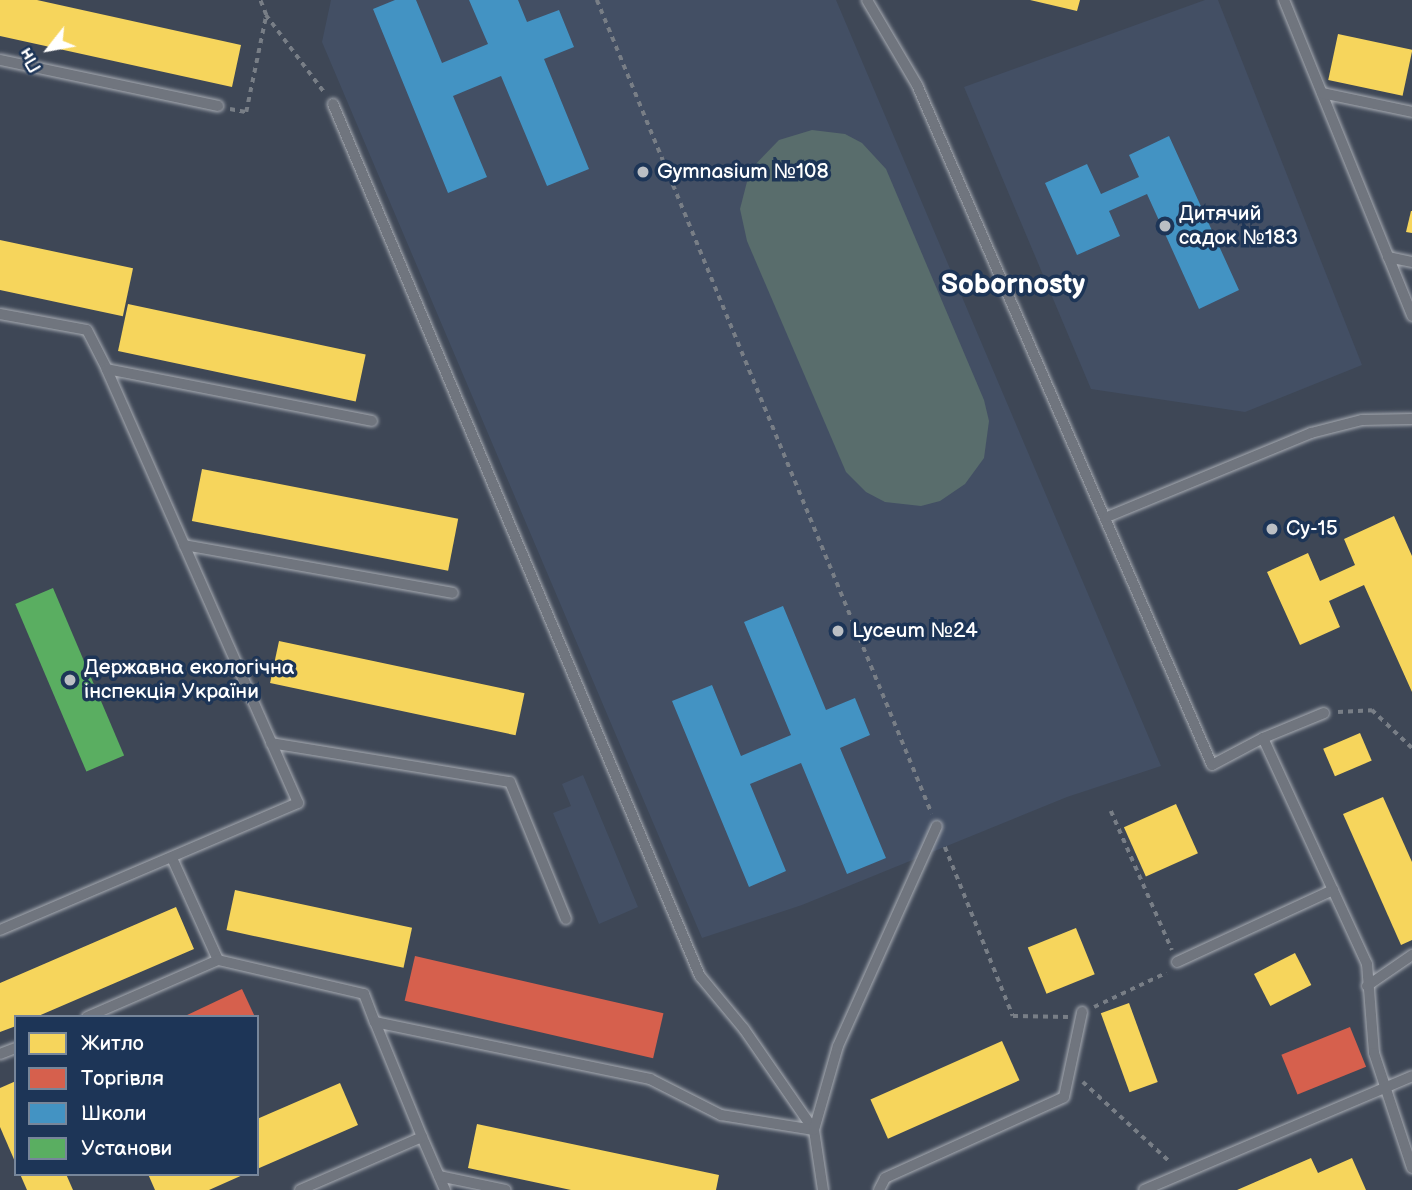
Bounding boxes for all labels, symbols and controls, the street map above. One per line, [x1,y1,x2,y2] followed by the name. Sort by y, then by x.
[14,14,84,84] north arrow
[14,43,47,77] text: Пн
[657,159,829,185] place label: Gymnasium №108
[635,164,651,180] marker: Gymnasium №108
[1179,201,1298,251] place label: Дитячий садок №183
[1157,218,1173,234] marker: Дитячий садок №183
[941,268,1085,302] district label: Sobornosty
[1286,516,1338,542] place label: Су-15
[1264,521,1280,537] marker: Су-15
[852,618,978,644] place label: Lyceum №24
[830,623,846,639] marker: Lyceum №24
[84,655,294,705] place label: Державна екологічна інспекція України
[62,672,78,688] marker: Державна екологічна інспекція України
[14,1015,259,1176] legend
[81,1031,144,1056] text: Житло
[81,1066,164,1091] text: Торгівля
[81,1101,147,1126] text: Школи
[81,1136,172,1161] text: Установи

